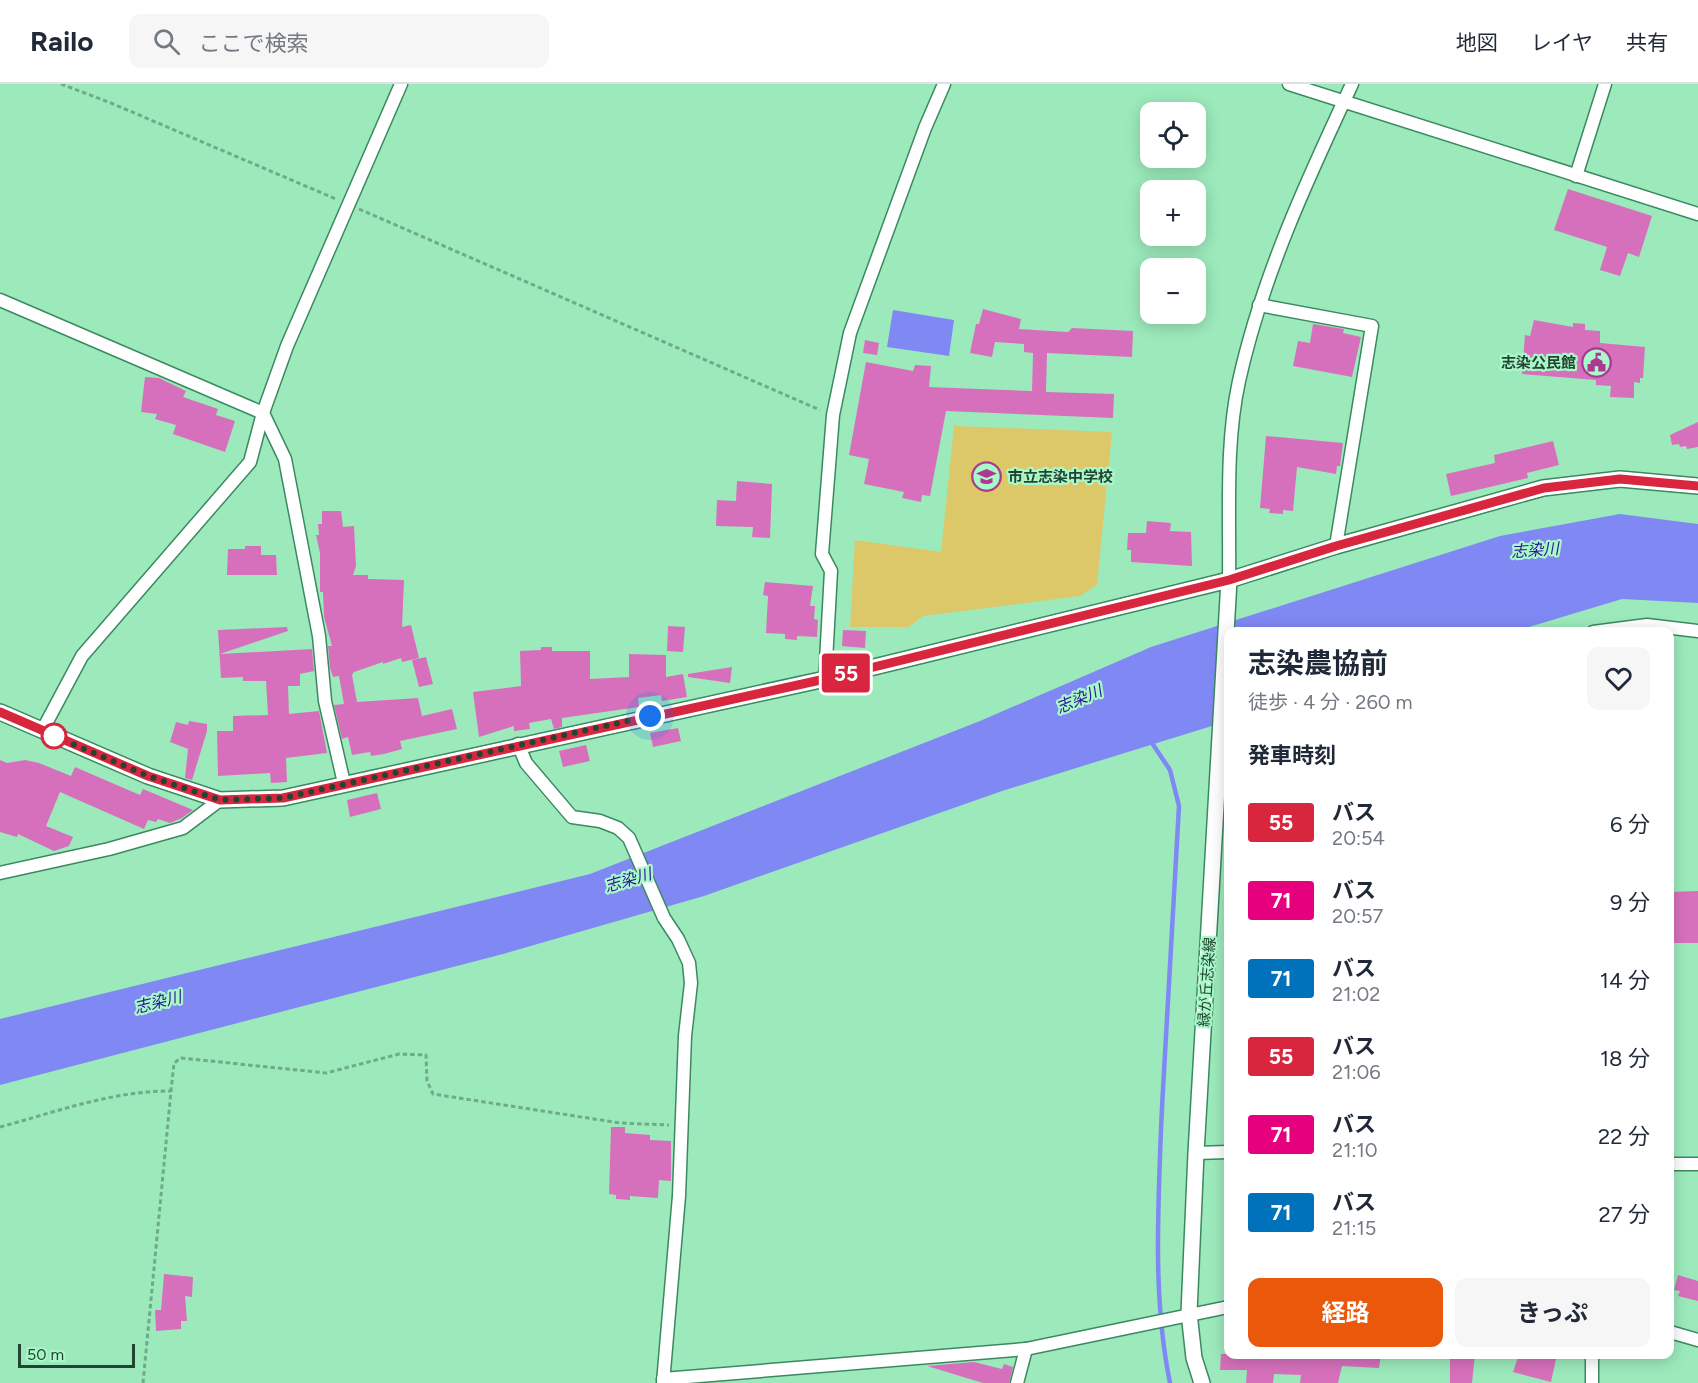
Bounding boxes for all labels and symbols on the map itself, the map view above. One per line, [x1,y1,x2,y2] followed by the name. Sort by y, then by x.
[1581,347,1613,379] public building icon: 志染公民館
[1501,354,1576,372] place label: 志染公民館
[971,461,1003,493] school or university icon: 市立志染中学校
[1008,468,1113,486] place label: 市立志染中学校
[1510,539,1562,561] water label: 志染川
[819,654,873,692] line badge: 55
[1053,680,1107,717] water label: 志染川
[635,701,665,731] your location
[41,723,67,749] unlabelled marker
[602,864,656,896] water label: 志染川
[1195,936,1219,1028] street label: 緑が丘志染線
[132,986,186,1017] water label: 志染川
[18,1341,135,1368] scale bar

